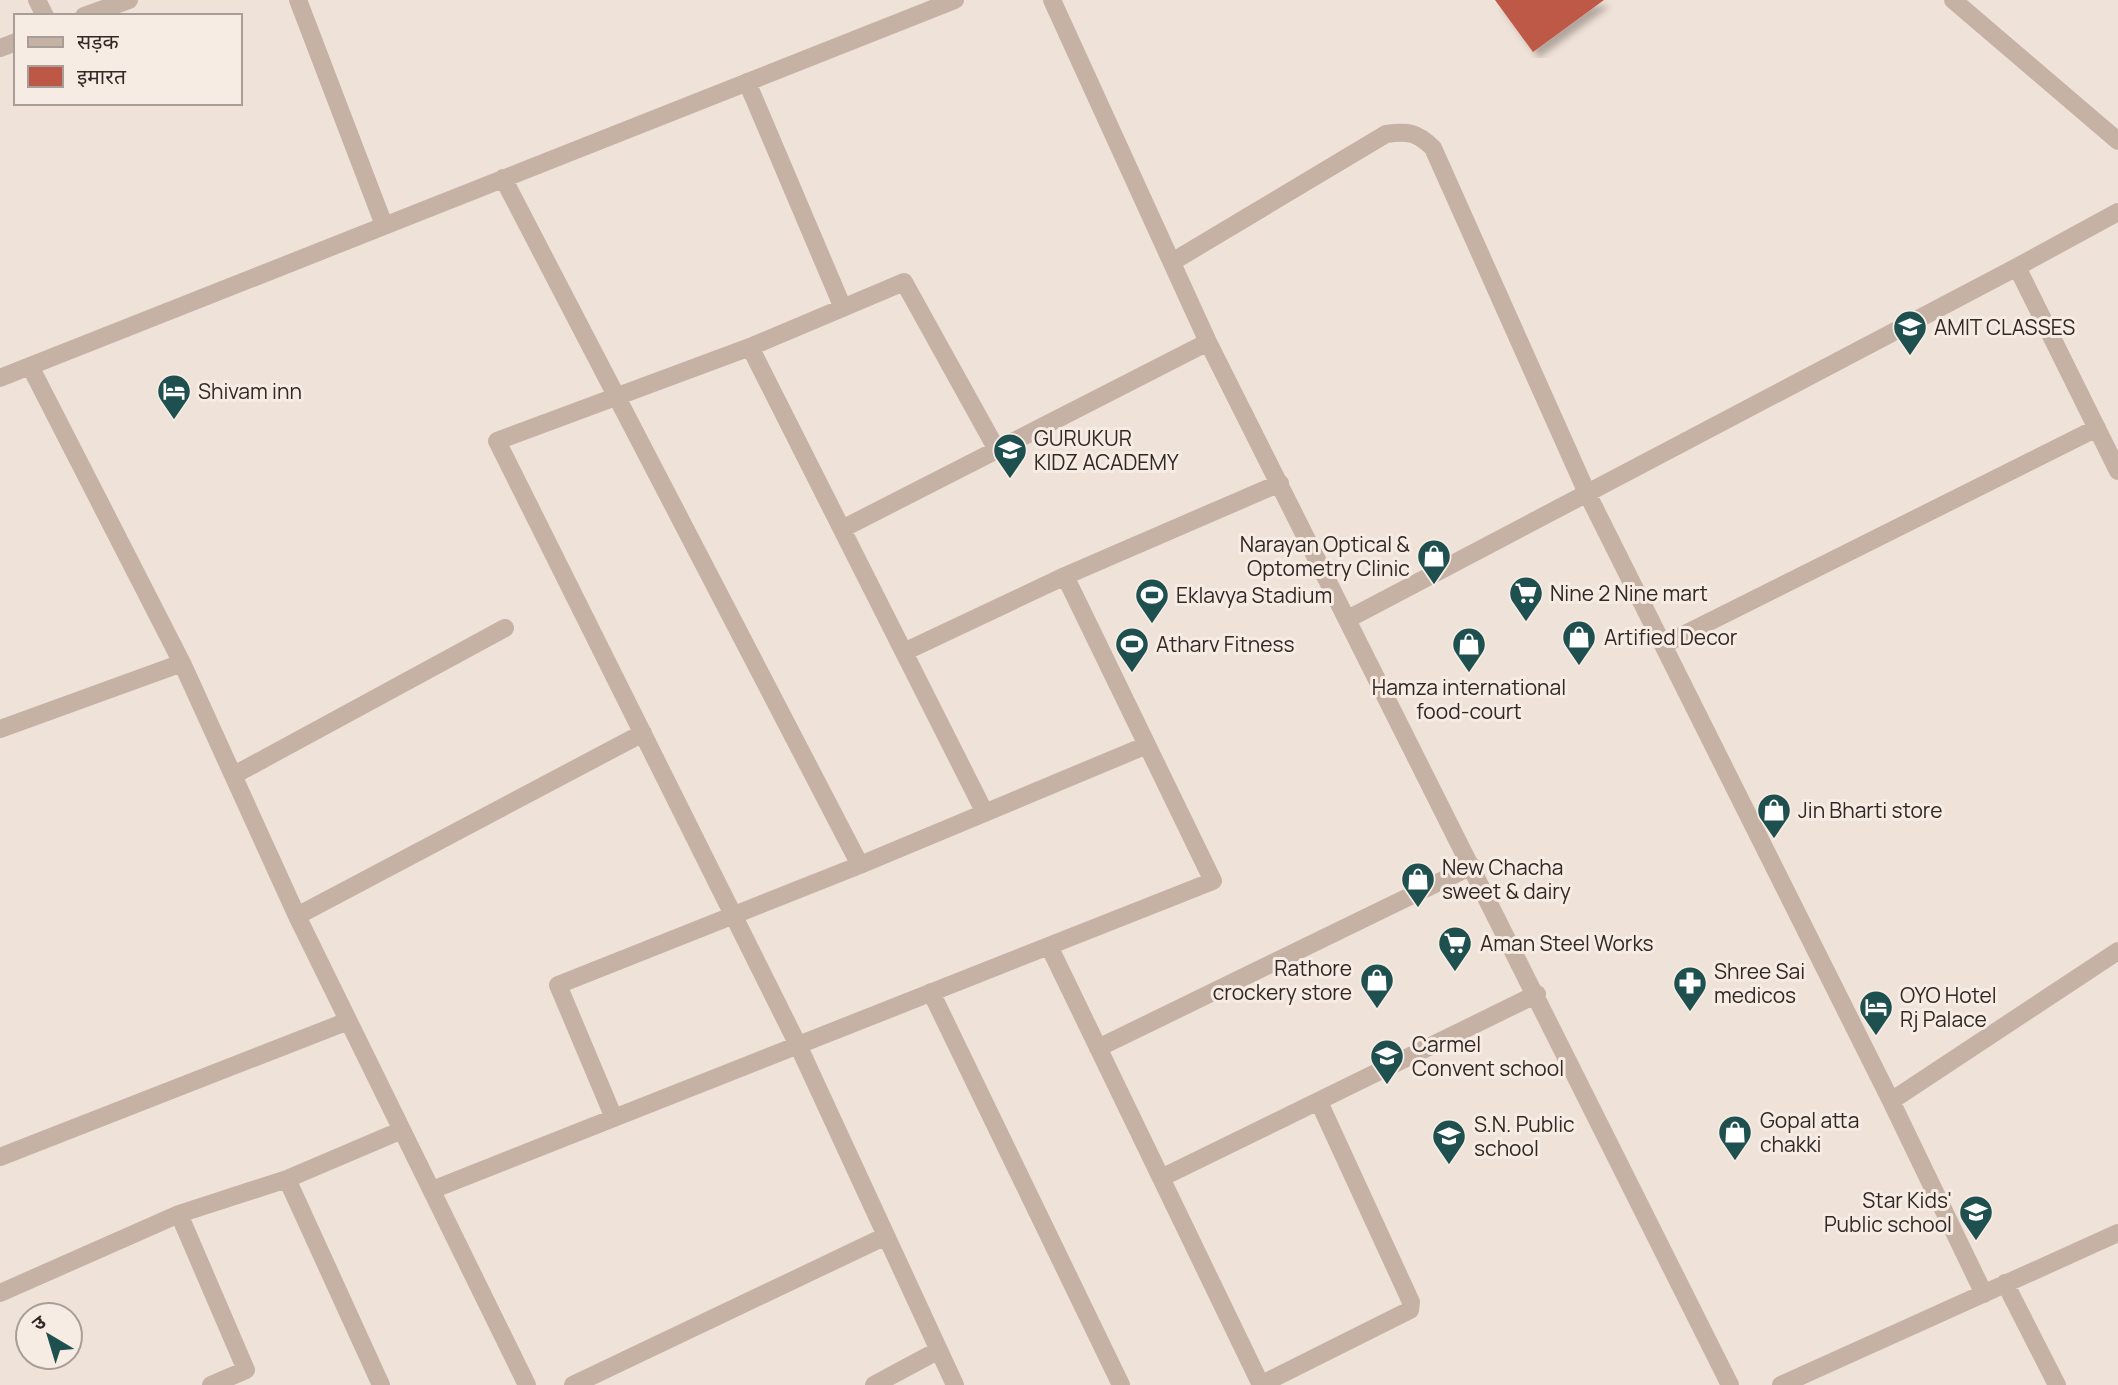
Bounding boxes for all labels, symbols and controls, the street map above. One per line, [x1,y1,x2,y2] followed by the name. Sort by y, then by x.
[14,14,242,105] legend
[77,27,119,55] text: सड़क
[77,62,127,90] text: इमारत
[1891,308,1929,357] school or university icon: AMIT CLASSES
[1934,313,2075,341] place label: AMIT CLASSES
[155,372,193,421] hotel icon: Shivam inn
[198,377,302,405] place label: Shivam inn
[1034,424,1179,476] place label: GURUKUR KIDZ ACADEMY
[991,431,1029,480] school or university icon: GURUKUR KIDZ ACADEMY
[1240,530,1410,582] place label: Narayan Optical & Optometry Clinic
[1415,537,1453,586] shop icon: Narayan Optical & Optometry Clinic
[1507,574,1545,623] supermarket icon: Nine 2 Nine mart
[1133,576,1171,625] sports icon: Eklavya Stadium
[1550,579,1708,607] place label: Nine 2 Nine mart
[1176,581,1332,609] place label: Eklavya Stadium
[1560,618,1598,667] shop icon: Artified Decor
[1604,623,1738,651] place label: Artified Decor
[1113,625,1151,674] sports icon: Atharv Fitness
[1450,625,1488,674] shop icon: Hamza international food-court
[1156,630,1295,658] place label: Atharv Fitness
[1372,673,1566,725] place label: Hamza international food-court
[1755,791,1793,840] shop icon: Jin Bharti store
[1798,796,1942,824] place label: Jin Bharti store
[1442,853,1571,905] place label: New Chacha sweet & dairy
[1399,860,1437,909] shop icon: New Chacha sweet & dairy
[1436,924,1474,973] supermarket icon: Aman Steel Works
[1480,929,1654,957] place label: Aman Steel Works
[1213,954,1352,1006] place label: Rathore crockery store
[1714,957,1805,1009] place label: Shree Sai medicos
[1358,961,1396,1010] shop icon: Rathore crockery store
[1671,964,1709,1013] pharmacy icon: Shree Sai medicos
[1900,981,1997,1033] place label: OYO Hotel Rj Palace
[1857,988,1895,1037] hotel icon: OYO Hotel Rj Palace
[1412,1030,1564,1082] place label: Carmel Convent school
[1368,1037,1406,1086] school or university icon: Carmel Convent school
[1760,1106,1859,1158] place label: Gopal atta chakki
[1474,1110,1575,1162] place label: S.N. Public school
[1716,1113,1754,1162] shop icon: Gopal atta chakki
[1430,1117,1468,1166] school or university icon: S.N. Public school
[1824,1186,1952,1238] place label: Star Kids' Public school
[1957,1193,1995,1242] school or university icon: Star Kids' Public school
[14,1301,84,1371] north arrow
[26,1308,52,1336] text: उ

